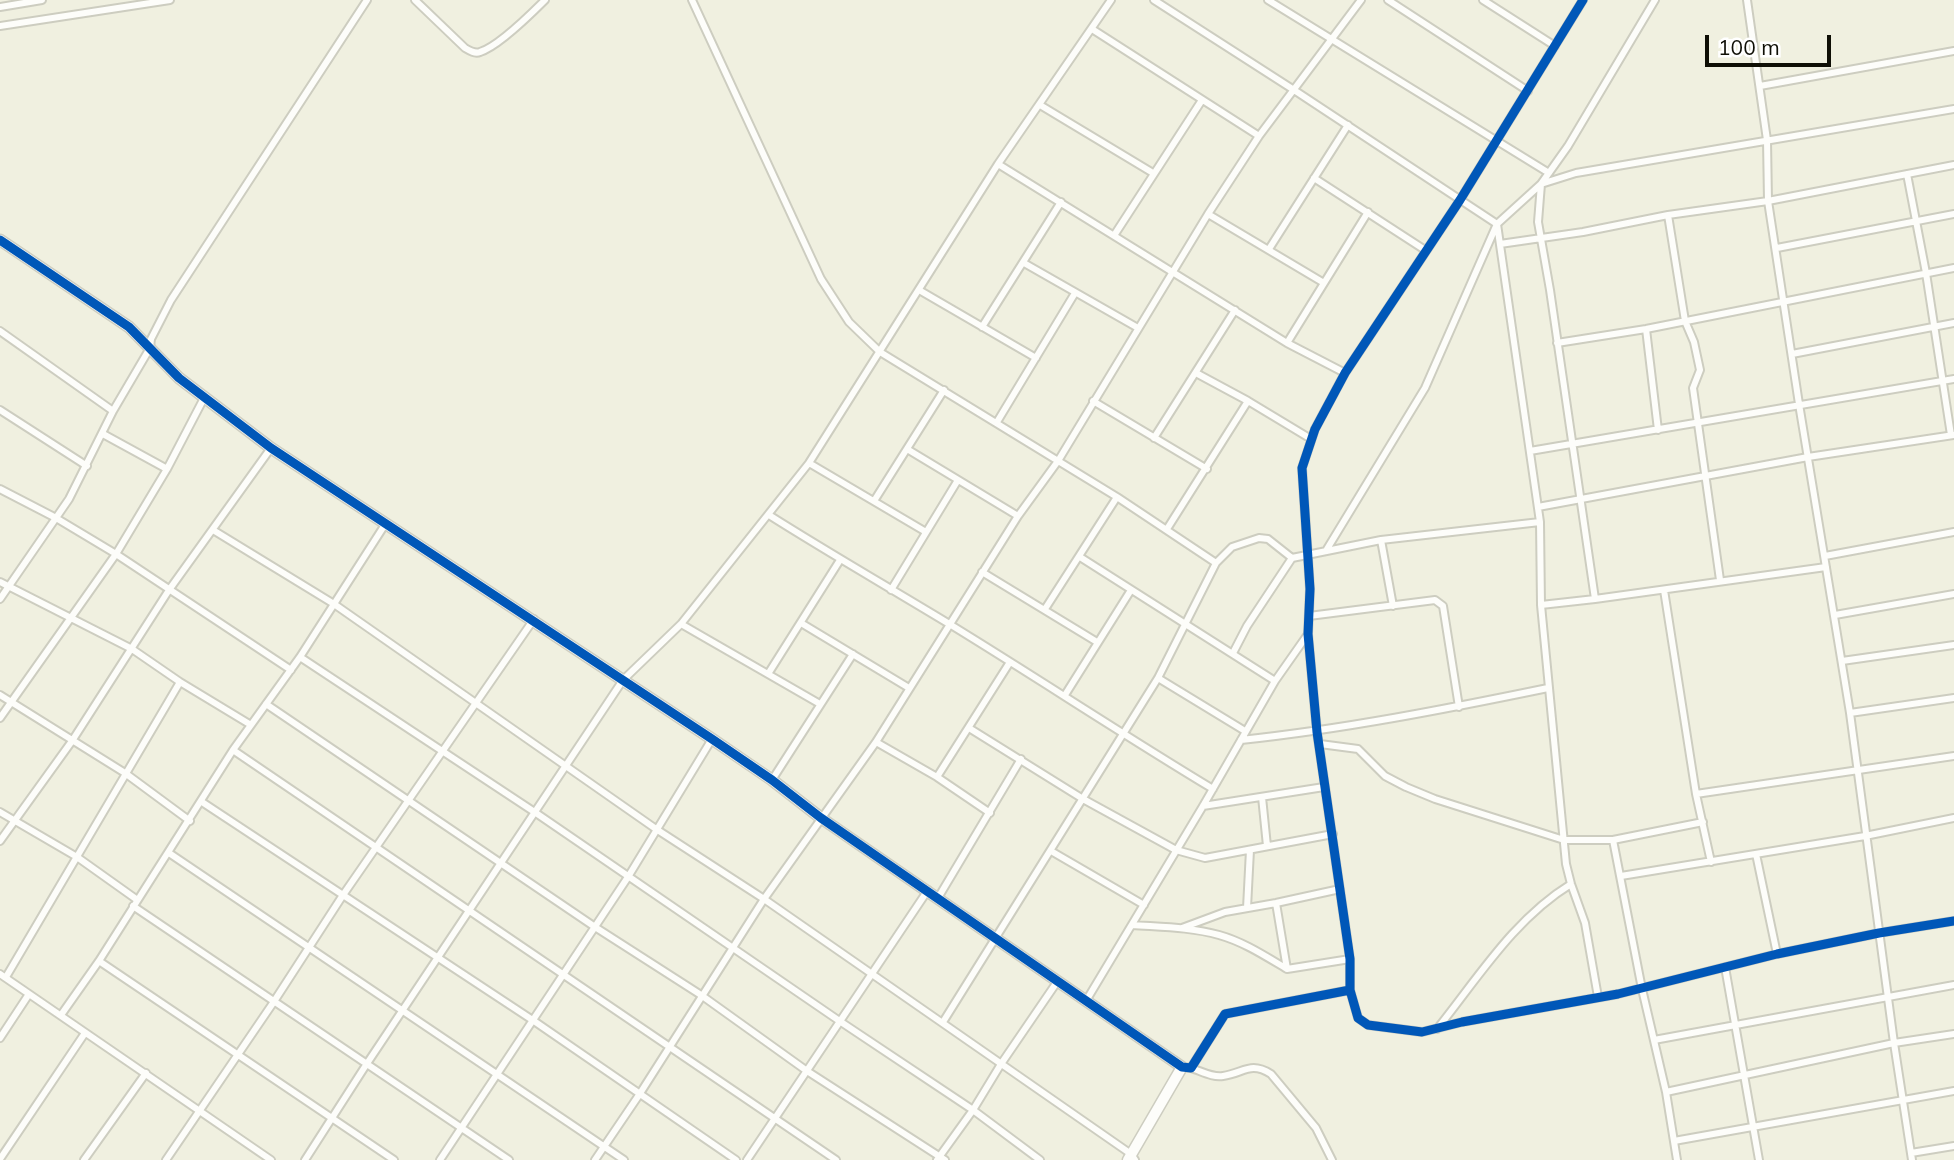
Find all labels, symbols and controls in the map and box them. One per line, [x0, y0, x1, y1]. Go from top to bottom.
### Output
scale bar [1709, 21, 1835, 65]
text: 100 m [1718, 34, 1780, 60]

